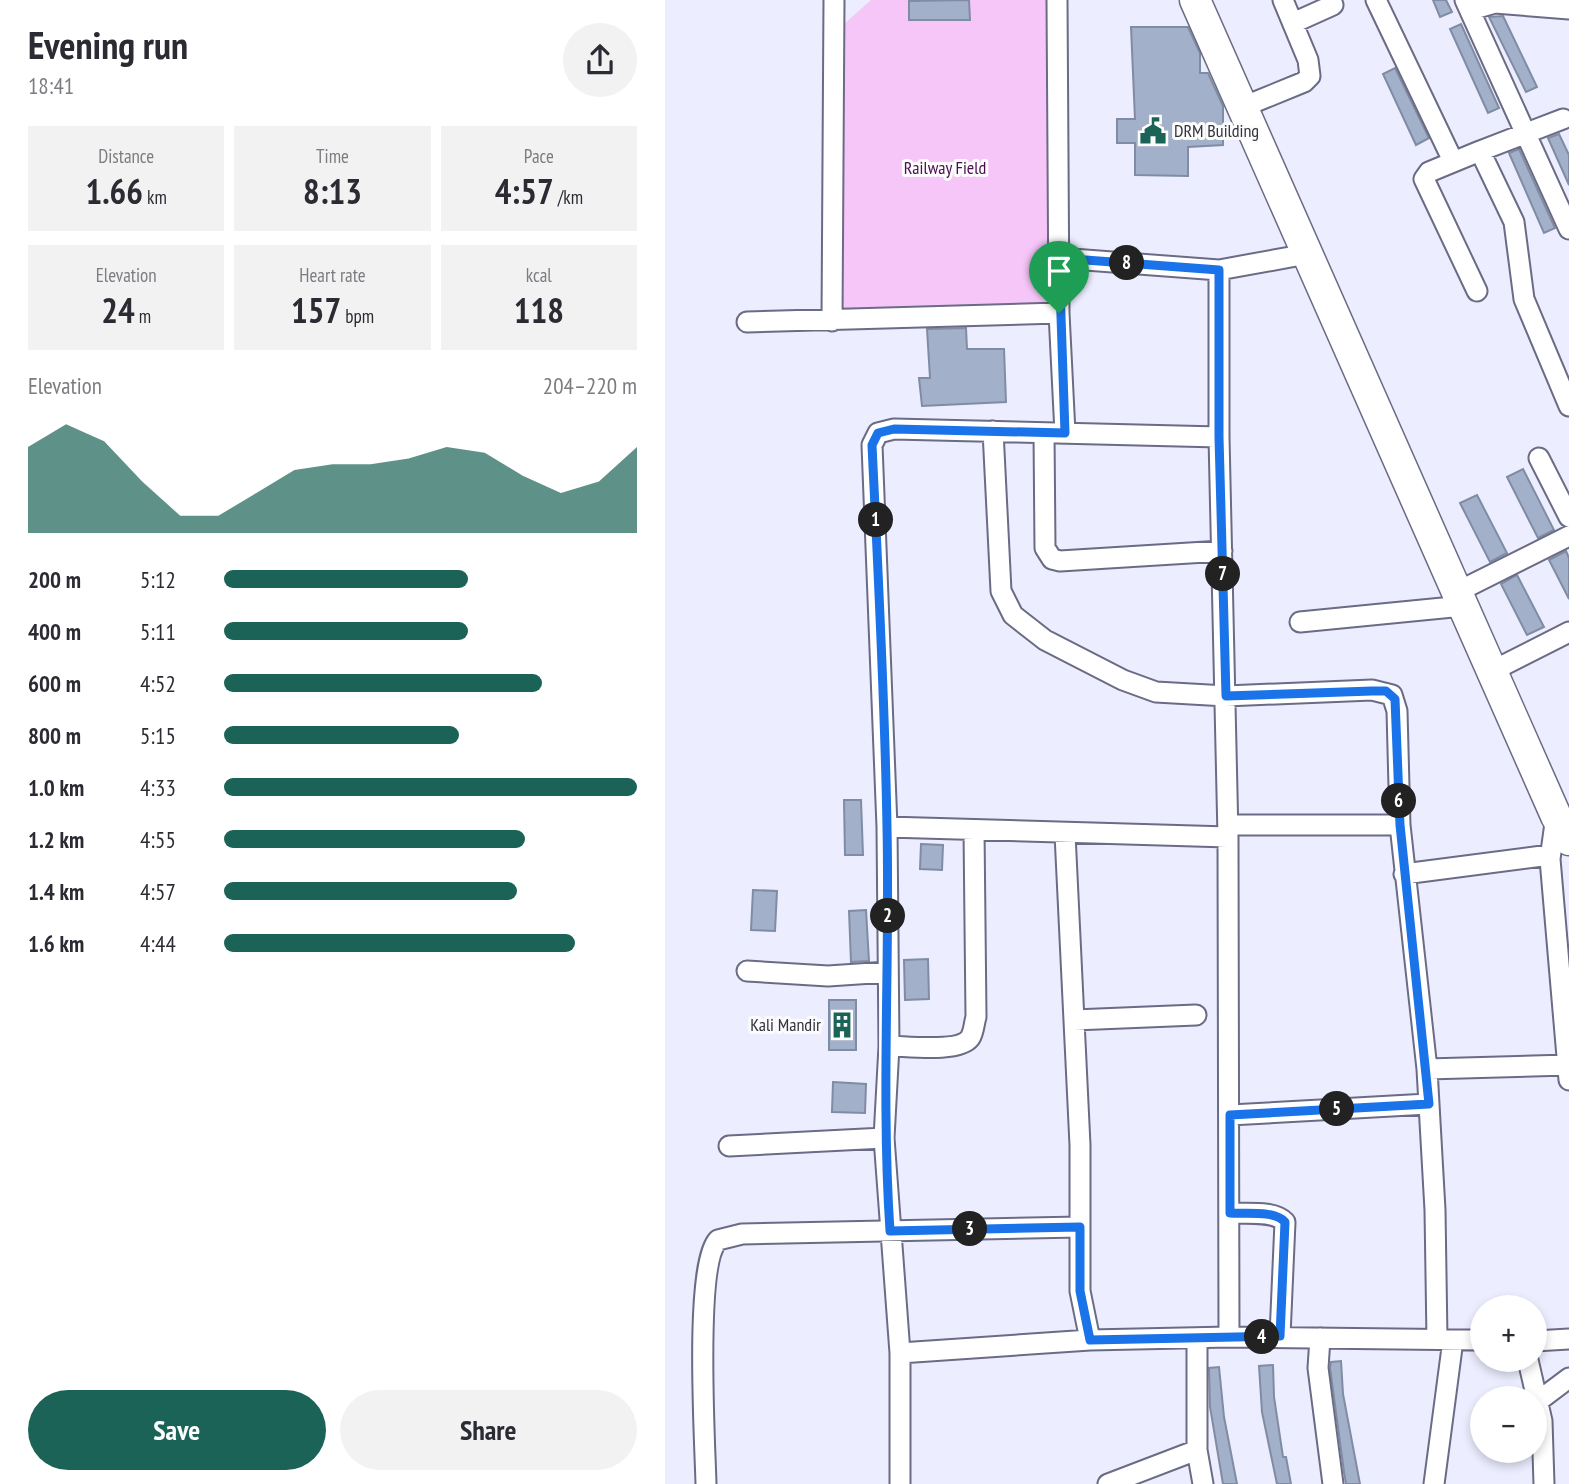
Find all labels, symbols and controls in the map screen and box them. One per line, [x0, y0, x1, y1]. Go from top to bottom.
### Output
text: Evening run [28, 20, 188, 69]
button: share [563, 23, 637, 97]
text: 18:41 [28, 71, 74, 100]
public building icon: DRM Building [1138, 116, 1168, 146]
place label: DRM Building [1174, 119, 1259, 142]
text: Distance [98, 144, 154, 168]
text: Time [316, 144, 349, 168]
text: Pace [524, 144, 554, 168]
park label: Railway Field [904, 156, 986, 179]
text: 1.66 [85, 168, 143, 214]
text: 8:13 [303, 168, 362, 214]
text: 4:57 [495, 168, 554, 214]
text: km [143, 185, 167, 209]
text: /km [554, 185, 583, 209]
pin [1029, 241, 1089, 313]
pin: 8 [1109, 246, 1145, 280]
text: 8 [1122, 250, 1131, 274]
icon: arrive [1040, 252, 1078, 290]
text: Elevation [96, 263, 157, 287]
text: Heart rate [299, 263, 366, 287]
text: kcal [526, 263, 552, 287]
text: 24 [101, 287, 135, 333]
text: 157 [291, 287, 341, 333]
text: 118 [514, 287, 564, 333]
text: m [135, 304, 151, 328]
text: bpm [341, 304, 374, 328]
text: Elevation [28, 371, 102, 400]
text: 204–220 m [543, 371, 637, 400]
pin: 1 [859, 503, 893, 538]
text: 1 [871, 507, 880, 531]
pin: 7 [1205, 556, 1241, 592]
text: 7 [1218, 561, 1227, 585]
text: 200 m [28, 565, 81, 594]
text: 5:12 [140, 565, 176, 594]
text: 400 m [28, 617, 81, 646]
text: 5:11 [140, 617, 176, 646]
text: 600 m [28, 669, 81, 698]
text: 4:52 [140, 669, 176, 698]
text: 800 m [28, 721, 81, 750]
text: 5:15 [140, 721, 176, 750]
text: 1.0 km [28, 773, 84, 802]
text: 4:33 [140, 773, 176, 802]
pin: 6 [1381, 784, 1417, 818]
text: 6 [1394, 788, 1403, 812]
text: 1.2 km [28, 825, 84, 854]
text: 4:55 [140, 825, 176, 854]
text: 1.4 km [28, 877, 84, 906]
text: 4:57 [140, 877, 176, 906]
pin: 2 [871, 898, 906, 934]
text: 2 [883, 903, 892, 927]
text: 1.6 km [28, 929, 84, 958]
text: 4:44 [140, 929, 176, 958]
building icon: Kali Mandir [827, 1010, 857, 1040]
place label: Kali Mandir [750, 1013, 821, 1036]
pin: 5 [1319, 1092, 1355, 1126]
text: 5 [1332, 1096, 1341, 1120]
pin: 3 [953, 1212, 987, 1246]
text: 3 [965, 1216, 974, 1240]
map controls [1470, 1295, 1547, 1463]
button: + [1470, 1295, 1547, 1372]
pin: 4 [1245, 1320, 1279, 1354]
text: 4 [1257, 1324, 1266, 1348]
button: − [1470, 1386, 1547, 1463]
button: Save [28, 1390, 326, 1470]
button: Share [340, 1390, 637, 1470]

